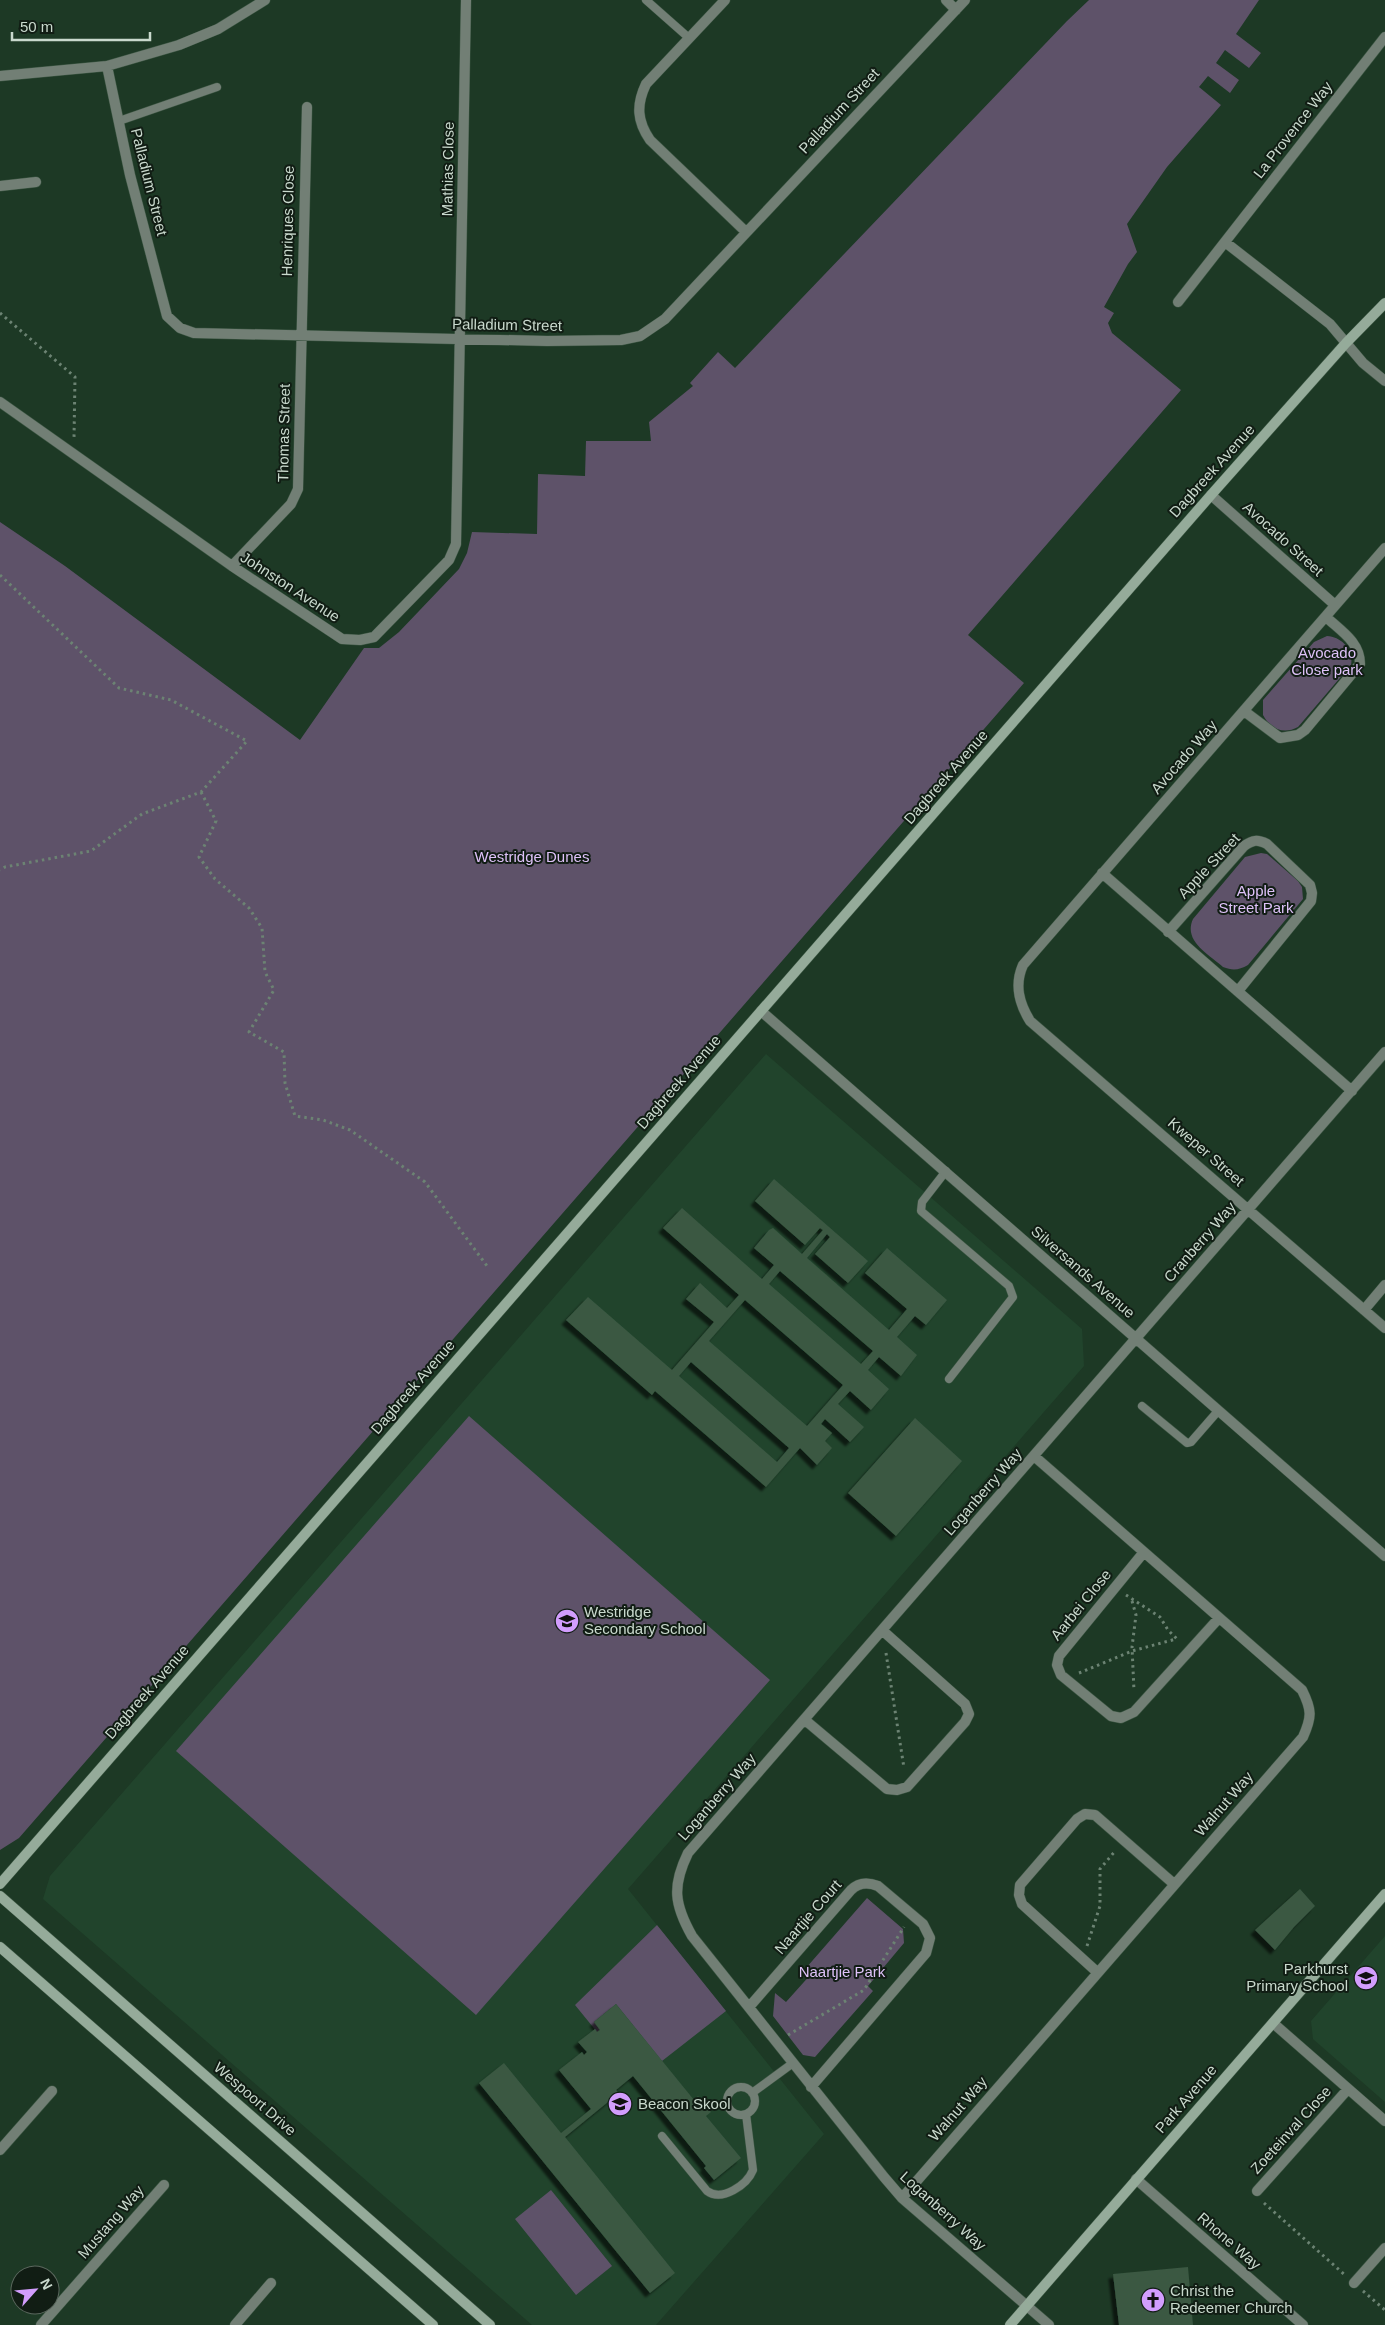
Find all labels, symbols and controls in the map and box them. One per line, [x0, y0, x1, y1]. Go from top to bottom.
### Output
scale bar [12, 10, 150, 42]
text: 50 m [20, 18, 53, 35]
street label: Palladium Street [795, 64, 883, 157]
street label: La Provence Way [1250, 78, 1336, 181]
street label: Mathias Close [438, 121, 457, 217]
street label: Palladium Street [128, 126, 171, 238]
street label: Henriques Close [278, 165, 297, 277]
street label: Palladium Street [452, 315, 563, 334]
street label: Thomas Street [274, 383, 293, 482]
street label: Dagbreek Avenue [1166, 421, 1258, 521]
street label: Avocado Street [1240, 498, 1328, 580]
street label: Johnston Avenue [237, 548, 343, 625]
park label: Avocado Close park [1291, 644, 1363, 678]
street label: Avocado Way [1147, 716, 1220, 797]
street label: Dagbreek Avenue [900, 726, 991, 827]
street label: Apple Street [1174, 829, 1244, 902]
park label: Westridge Dunes [475, 848, 589, 865]
park label: Apple Street Park [1218, 882, 1294, 916]
street label: Dagbreek Avenue [633, 1031, 724, 1132]
street label: Kweper Street [1165, 1114, 1248, 1190]
street label: Cranberry Way [1160, 1198, 1239, 1285]
street label: Silversands Avenue [1028, 1222, 1139, 1321]
street label: Dagbreek Avenue [367, 1336, 458, 1437]
street label: Loganberry Way [940, 1444, 1025, 1539]
street label: Aarbei Close [1047, 1566, 1114, 1643]
place label: Westridge Secondary School [584, 1603, 706, 1637]
school or university icon: Westridge Secondary School [554, 1608, 580, 1634]
street label: Dagbreek Avenue [101, 1641, 192, 1742]
street label: Loganberry Way [674, 1749, 759, 1844]
street label: Walnut Way [1191, 1768, 1257, 1839]
street label: Naartjie Court [771, 1876, 845, 1957]
place label: Parkhurst Primary School [1246, 1960, 1349, 1994]
park label: Naartjie Park [799, 1963, 886, 1980]
school or university icon: Parkhurst Primary School [1353, 1965, 1379, 1991]
street label: Wespoort Drive [211, 2058, 300, 2139]
street label: Park Avenue [1151, 2061, 1220, 2136]
street label: Walnut Way [925, 2073, 991, 2144]
street label: Zoeteinval Close [1247, 2082, 1334, 2177]
school or university icon: Beacon Skool [607, 2091, 633, 2117]
place label: Beacon Skool [638, 2095, 731, 2112]
street label: Loganberry Way [897, 2168, 990, 2254]
street label: Mustang Way [74, 2181, 147, 2262]
street label: Rhone Way [1194, 2209, 1265, 2273]
north arrow [10, 2265, 60, 2315]
text: N [37, 2276, 56, 2292]
place label: Christ the Redeemer Church [1170, 2282, 1293, 2316]
church icon: Christ the Redeemer Church [1140, 2287, 1166, 2313]

